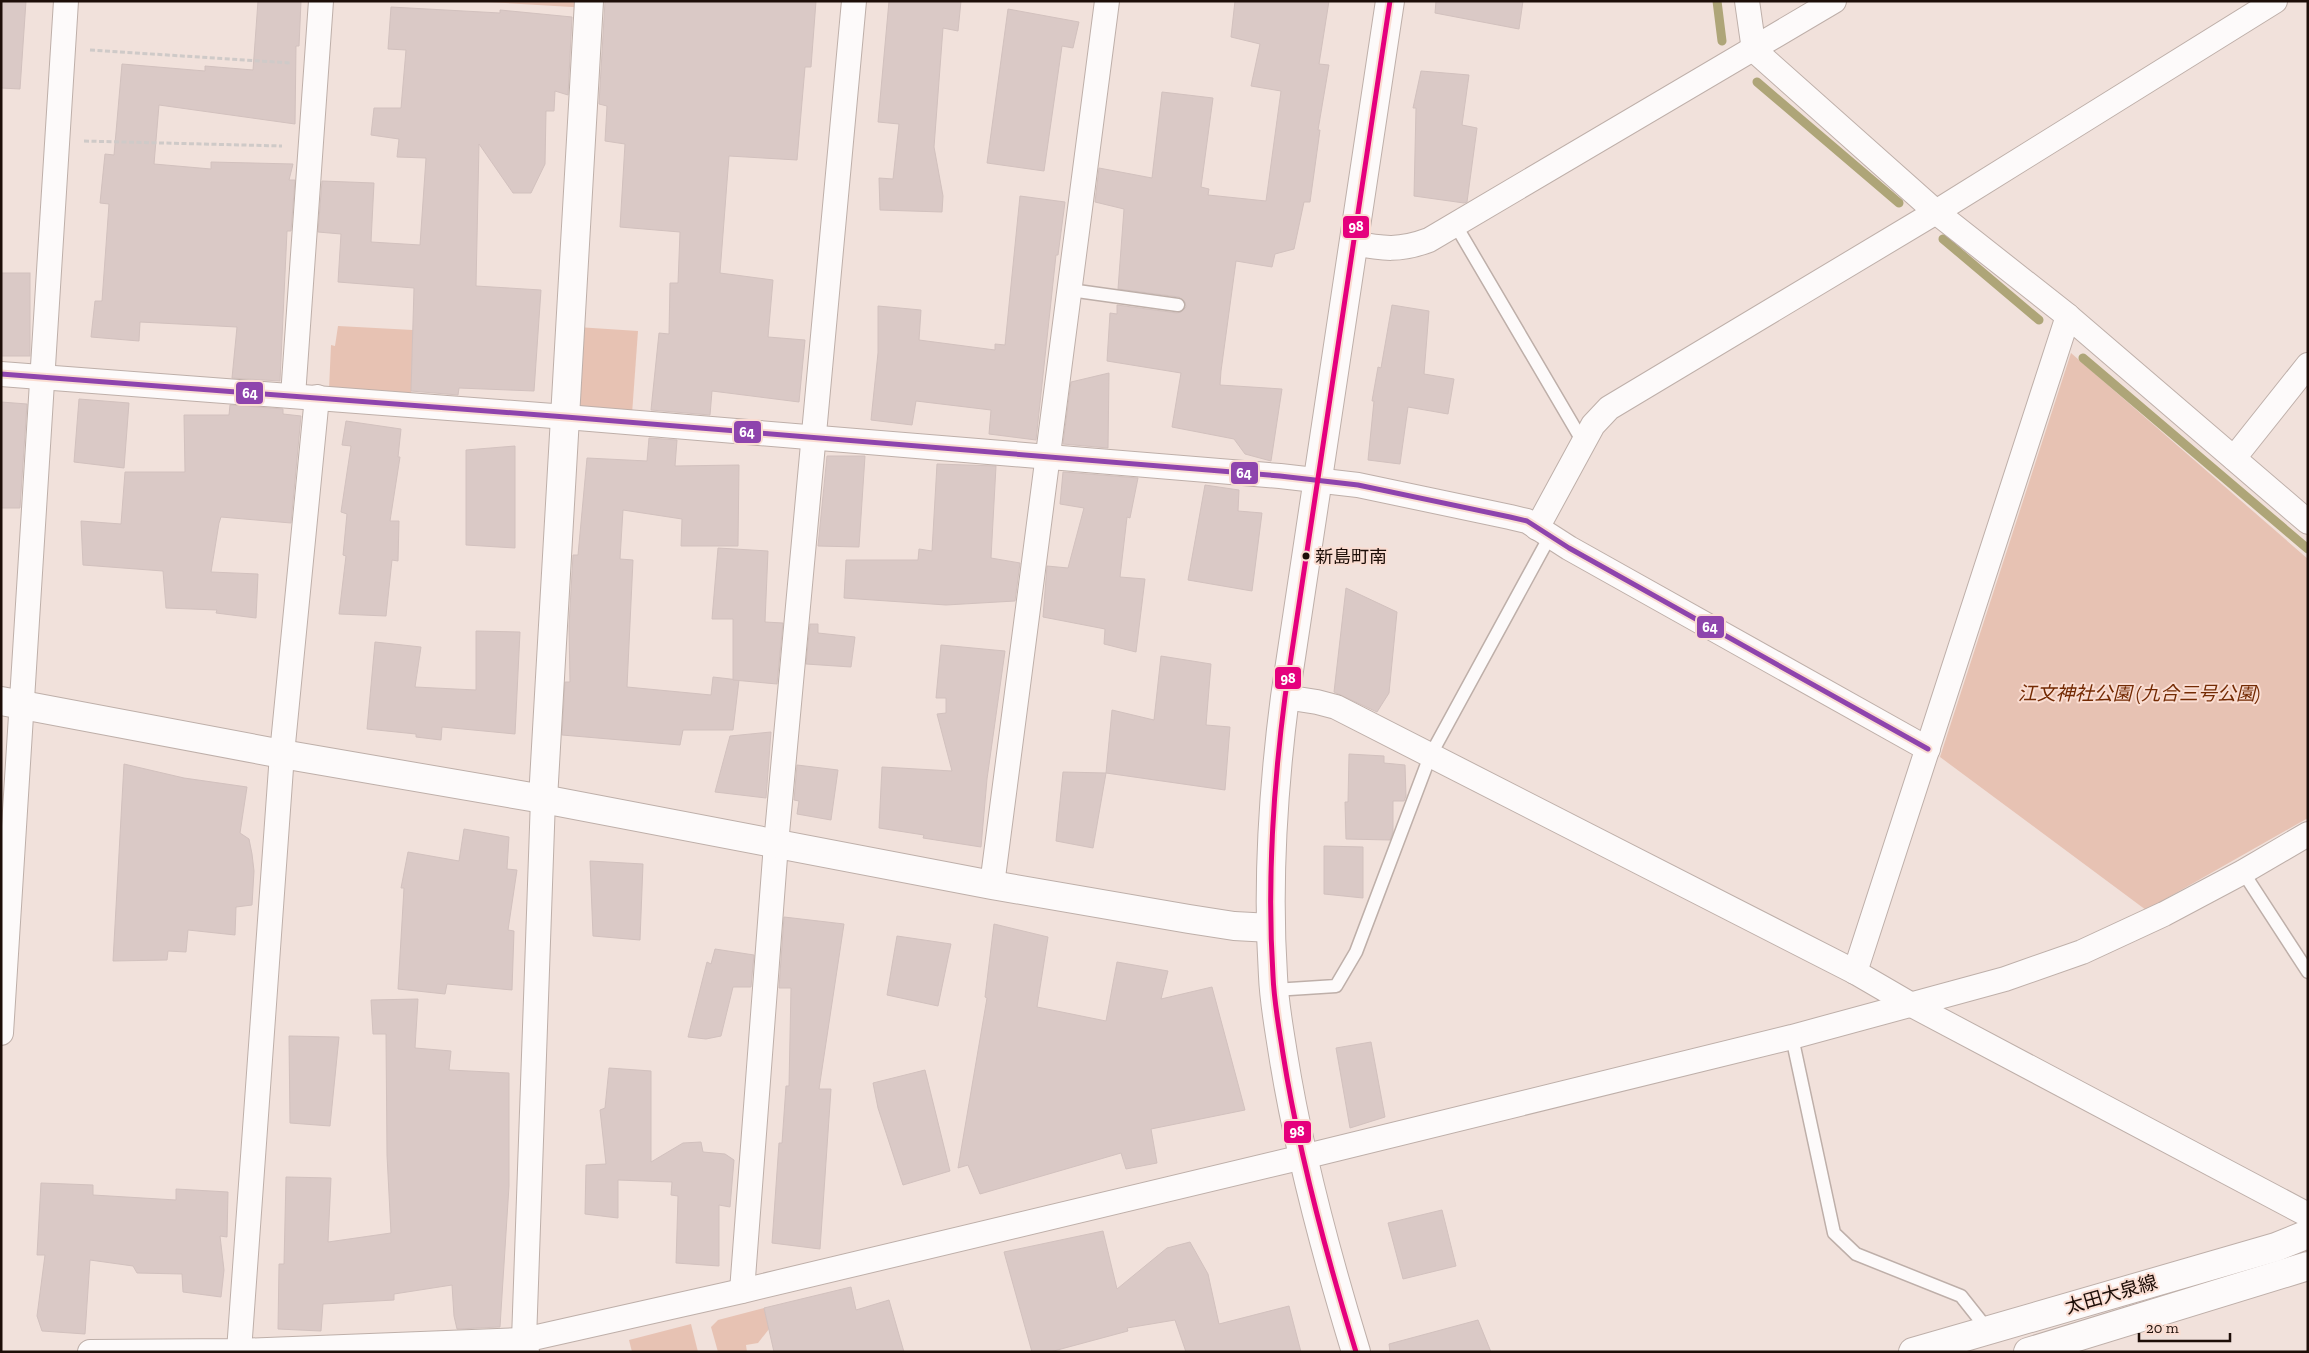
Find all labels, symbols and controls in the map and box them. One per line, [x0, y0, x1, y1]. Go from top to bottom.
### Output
line badge: 98 [1342, 215, 1370, 239]
text: 98 [1348, 218, 1364, 235]
line badge: 64 [235, 381, 264, 405]
text: 64 [242, 385, 258, 402]
line badge: 64 [733, 420, 762, 444]
text: 64 [739, 424, 755, 441]
line badge: 64 [1230, 461, 1259, 485]
text: 64 [1236, 465, 1252, 482]
place label: 新島町南 [1315, 546, 1387, 568]
marker: 新島町南 [1301, 551, 1311, 561]
line badge: 64 [1696, 615, 1725, 639]
text: 64 [1702, 619, 1718, 636]
line badge: 98 [1274, 666, 1302, 690]
text: 98 [1280, 670, 1296, 687]
park label: 江文神社公園 (九合三号公園) [2018, 682, 2260, 705]
line badge: 98 [1283, 1120, 1312, 1144]
text: 98 [1289, 1123, 1305, 1140]
street label: 太田大泉線 [2062, 1270, 2160, 1319]
scale bar [2139, 1310, 2230, 1342]
text: 20 m [2146, 1319, 2179, 1337]

